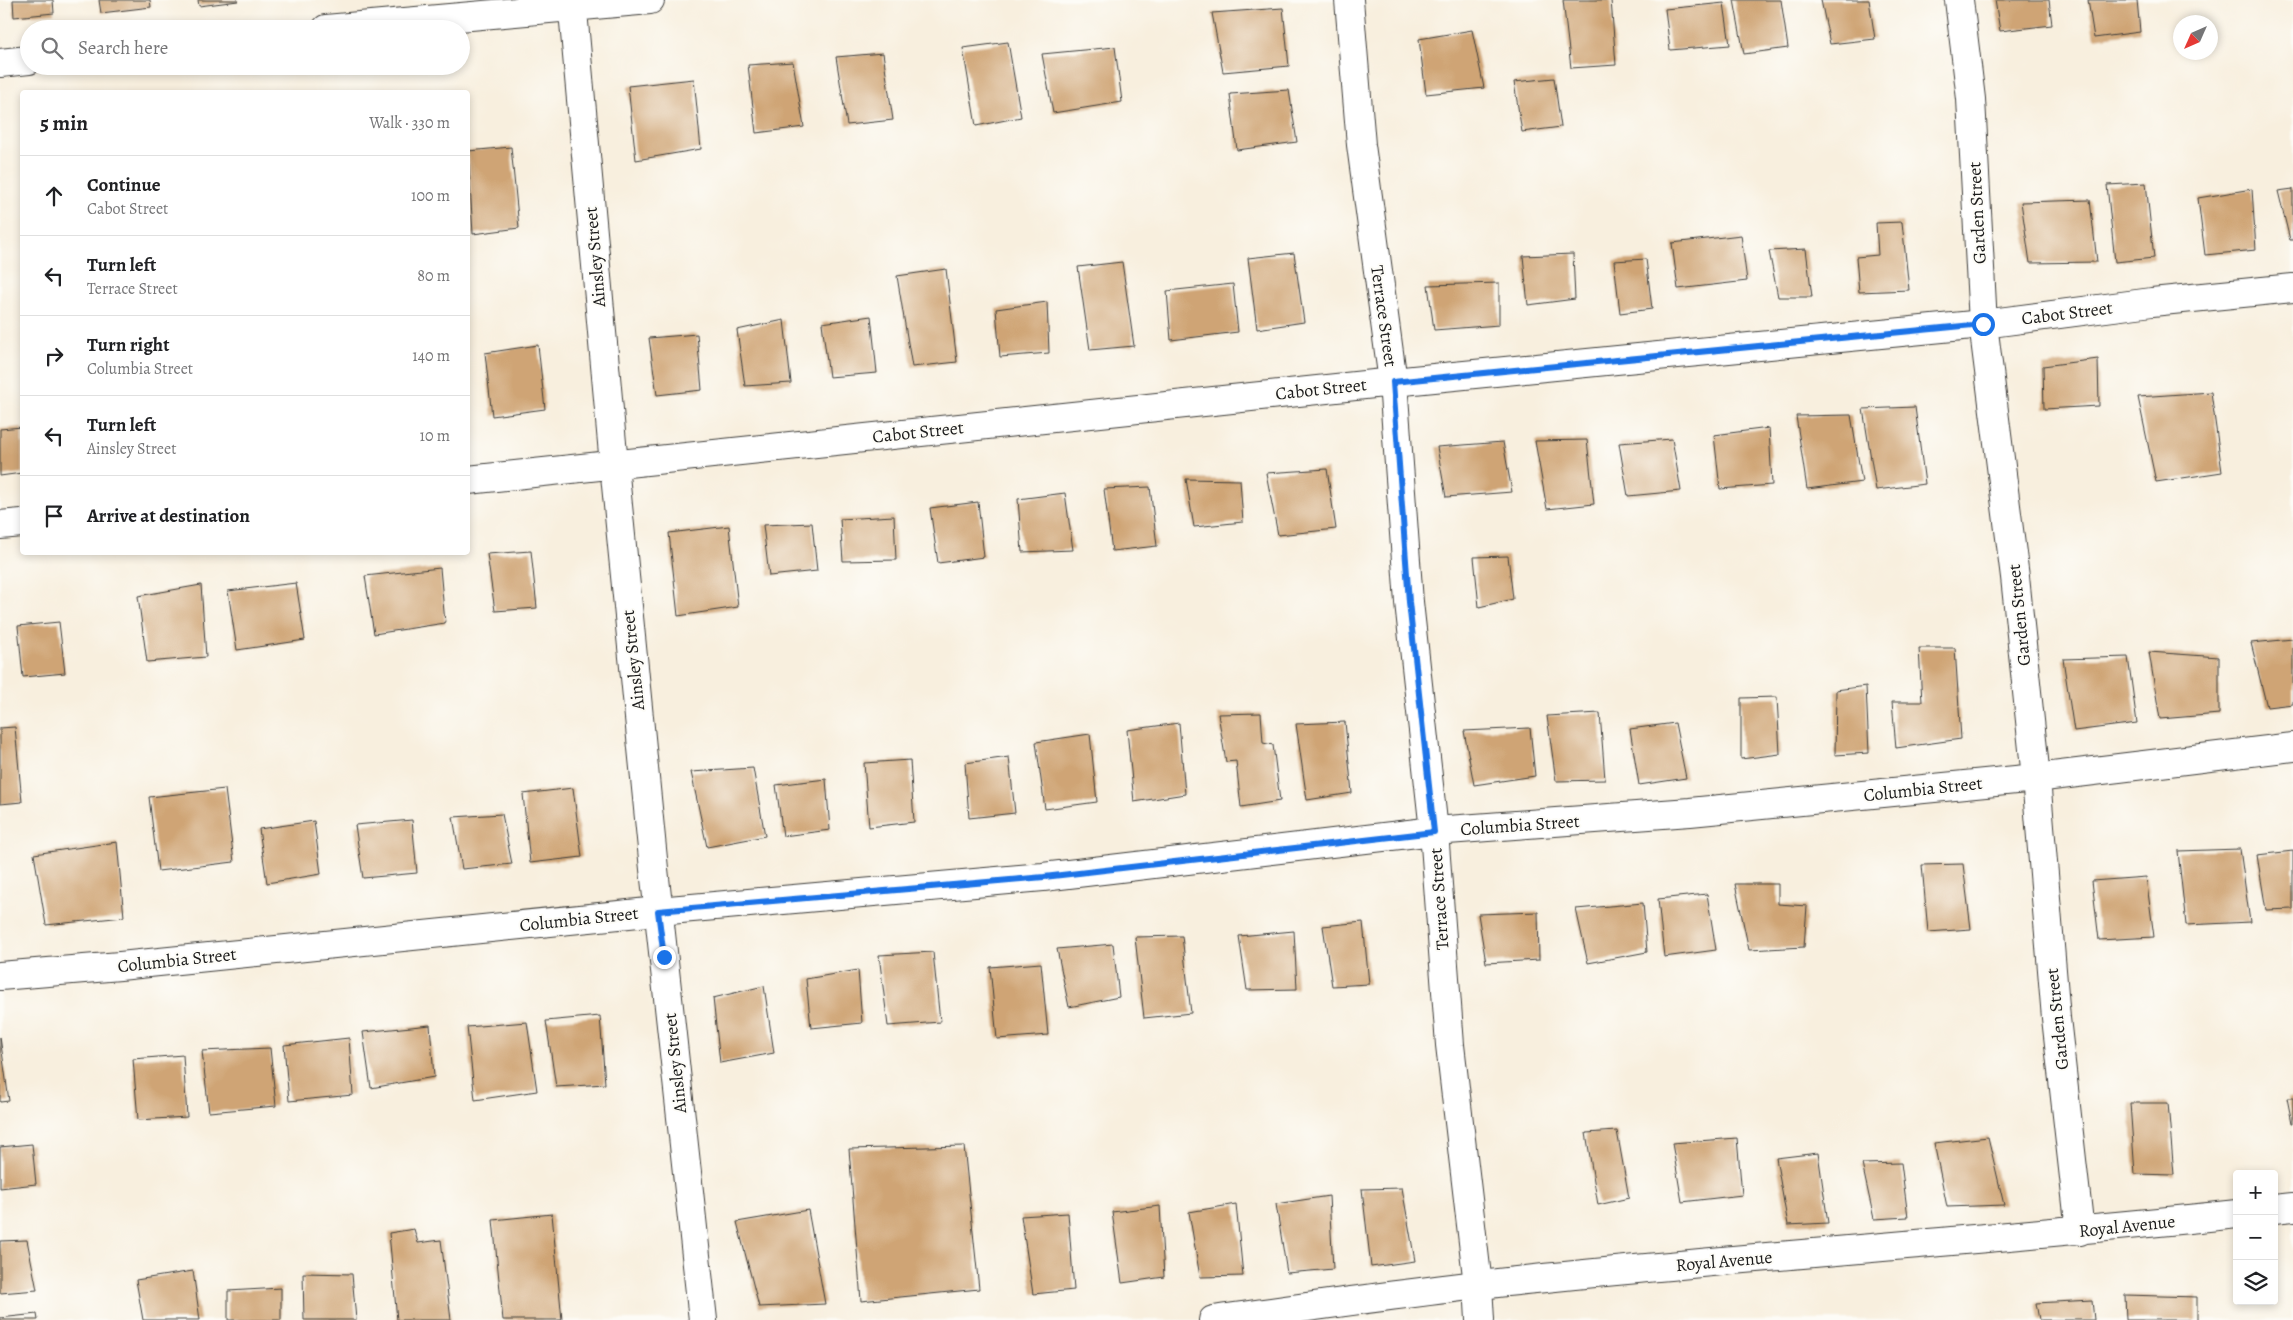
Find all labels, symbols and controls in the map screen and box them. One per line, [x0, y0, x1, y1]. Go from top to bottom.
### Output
north arrow [2173, 15, 2218, 60]
search box [20, 20, 470, 75]
icon: search [38, 34, 66, 62]
text: Search here [78, 35, 168, 61]
text: 5 min [40, 109, 88, 137]
text: Walk · 330 m [369, 112, 450, 134]
street label: Garden Street [1962, 161, 1992, 265]
text: Continue [87, 172, 161, 198]
icon: ahead [40, 182, 68, 210]
text: 100 m [411, 185, 450, 207]
text: Cabot Street [87, 198, 168, 220]
street label: Ainsley Street [579, 206, 611, 309]
text: Turn left [87, 252, 156, 278]
icon: left [40, 262, 68, 290]
street label: Terrace Street [1365, 264, 1403, 368]
text: 80 m [417, 265, 450, 287]
text: Terrace Street [87, 278, 178, 300]
street label: Cabot Street [2020, 296, 2114, 330]
route start [1972, 313, 1995, 336]
text: Turn right [87, 332, 169, 358]
icon: right [40, 342, 68, 370]
text: 140 m [412, 345, 450, 367]
text: Columbia Street [87, 358, 193, 380]
street label: Cabot Street [1274, 372, 1368, 406]
text: Turn left [87, 412, 156, 438]
street label: Cabot Street [871, 415, 965, 449]
icon: left [40, 422, 68, 450]
text: 10 m [420, 425, 450, 447]
text: Ainsley Street [87, 438, 176, 460]
icon: arrive [40, 502, 68, 530]
text: Arrive at destination [87, 503, 250, 529]
street label: Garden Street [2002, 563, 2036, 667]
street label: Ainsley Street [616, 609, 650, 712]
street label: Columbia Street [1862, 771, 1984, 807]
street label: Columbia Street [1460, 809, 1580, 841]
street label: Terrace Street [1423, 847, 1455, 951]
street label: Columbia Street [518, 901, 640, 937]
street label: Columbia Street [116, 942, 238, 978]
route end [653, 946, 676, 969]
street label: Garden Street [2040, 967, 2074, 1071]
street label: Ainsley Street [658, 1012, 692, 1115]
map controls [2233, 1170, 2278, 1305]
button: + [2233, 1170, 2278, 1215]
street label: Royal Avenue [2078, 1209, 2176, 1243]
button: − [2233, 1215, 2278, 1260]
street label: Royal Avenue [1675, 1245, 1773, 1277]
button: layers [2233, 1260, 2278, 1305]

